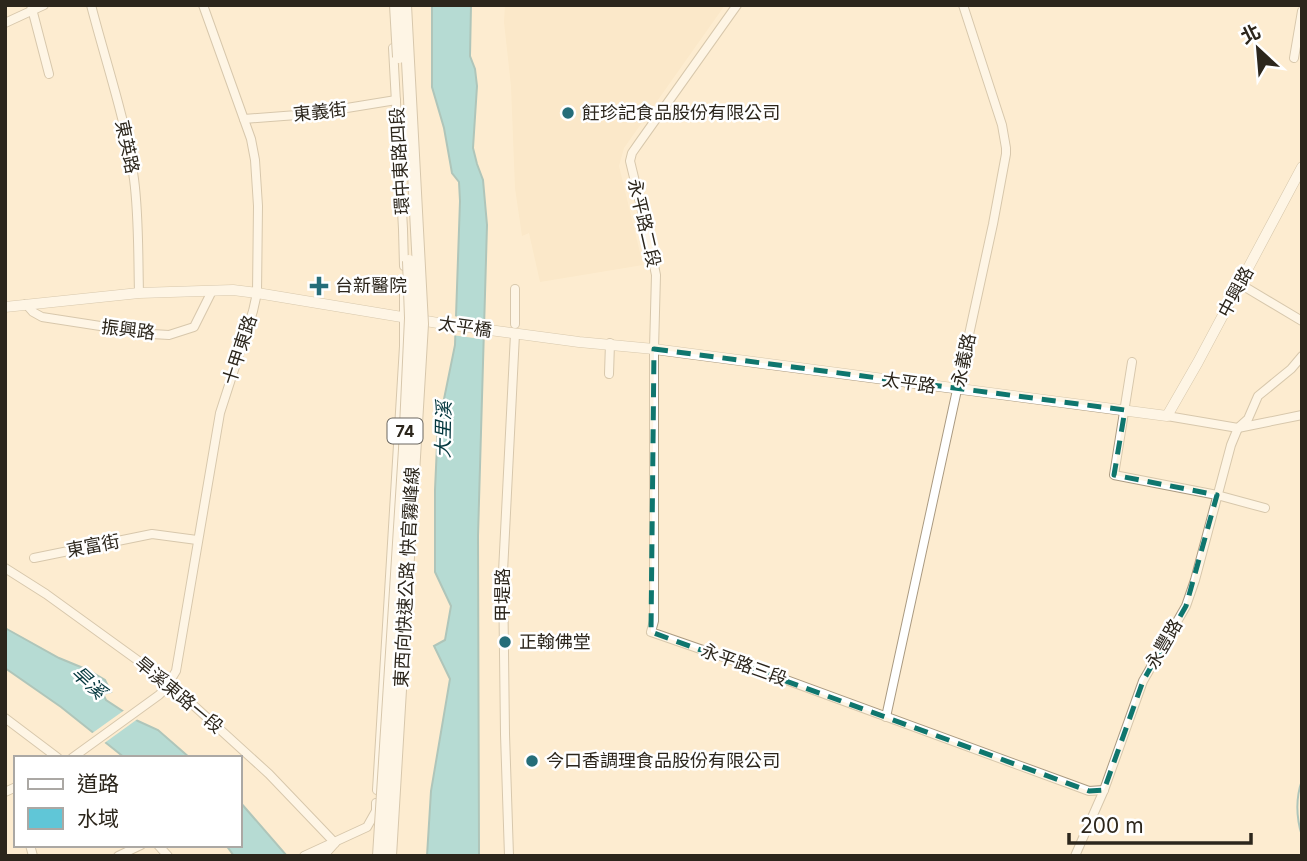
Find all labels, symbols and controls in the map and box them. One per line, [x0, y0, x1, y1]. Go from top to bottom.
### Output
north arrow [1223, 14, 1293, 84]
text: 北 [1237, 20, 1264, 49]
street label: 東義街 [292, 98, 348, 125]
place label: 飪珍記食品股份有限公司 [582, 102, 780, 123]
marker: 飪珍記食品股份有限公司 [560, 105, 576, 121]
street label: 環中東路四段 [386, 107, 413, 216]
street label: 東英路 [112, 118, 143, 175]
street label: 永平路二段 [624, 177, 665, 269]
street label: 中興路 [1214, 263, 1258, 321]
place label: 台新醫院 [335, 275, 407, 296]
marker: 台新醫院 [309, 276, 329, 296]
street label: 十甲東路 [218, 312, 261, 387]
street label: 太平橋 [437, 312, 493, 341]
street label: 振興路 [100, 316, 156, 343]
street label: 永義路 [948, 331, 979, 388]
street label: 太平路 [881, 368, 937, 397]
water label: 大里溪 [432, 398, 456, 459]
road number: 74 [388, 418, 422, 444]
street label: 東西向快速公路 快官霧峰線 [390, 466, 423, 688]
street label: 東富街 [64, 530, 121, 561]
street label: 甲堤路 [492, 568, 513, 622]
street label: 永豐路 [1141, 615, 1186, 672]
place label: 正翰佛堂 [519, 631, 591, 652]
marker: 正翰佛堂 [497, 634, 513, 650]
street label: 永平路三段 [698, 639, 790, 690]
street label: 旱溪東路一段 [131, 652, 227, 737]
water label: 旱溪 [67, 661, 113, 706]
place label: 今口香調理食品股份有限公司 [546, 750, 780, 771]
marker: 今口香調理食品股份有限公司 [524, 753, 540, 769]
legend [14, 756, 242, 847]
text: 道路 [77, 771, 119, 796]
scale bar [1069, 802, 1251, 846]
text: 水域 [77, 806, 119, 831]
text: 200 m [1080, 813, 1144, 838]

